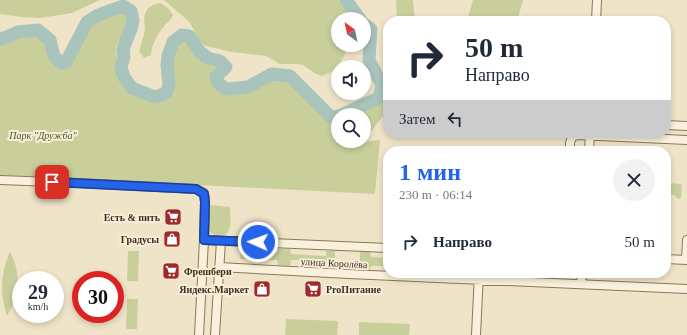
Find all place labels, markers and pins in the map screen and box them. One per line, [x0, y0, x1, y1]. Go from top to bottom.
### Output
pin [35, 165, 69, 199]
supermarket icon: Есть & пить [163, 207, 183, 227]
place label: Есть & пить [104, 212, 161, 223]
shop icon: Градусы [162, 229, 182, 249]
place label: Градусы [121, 234, 159, 245]
supermarket icon: Фрешбери [161, 261, 181, 281]
place label: Фрешбери [184, 266, 232, 277]
shop icon: Яндекс.Маркет [252, 279, 272, 299]
supermarket icon: ProПитание [303, 279, 323, 299]
place label: Яндекс.Маркет [179, 284, 249, 295]
place label: ProПитание [326, 284, 381, 295]

